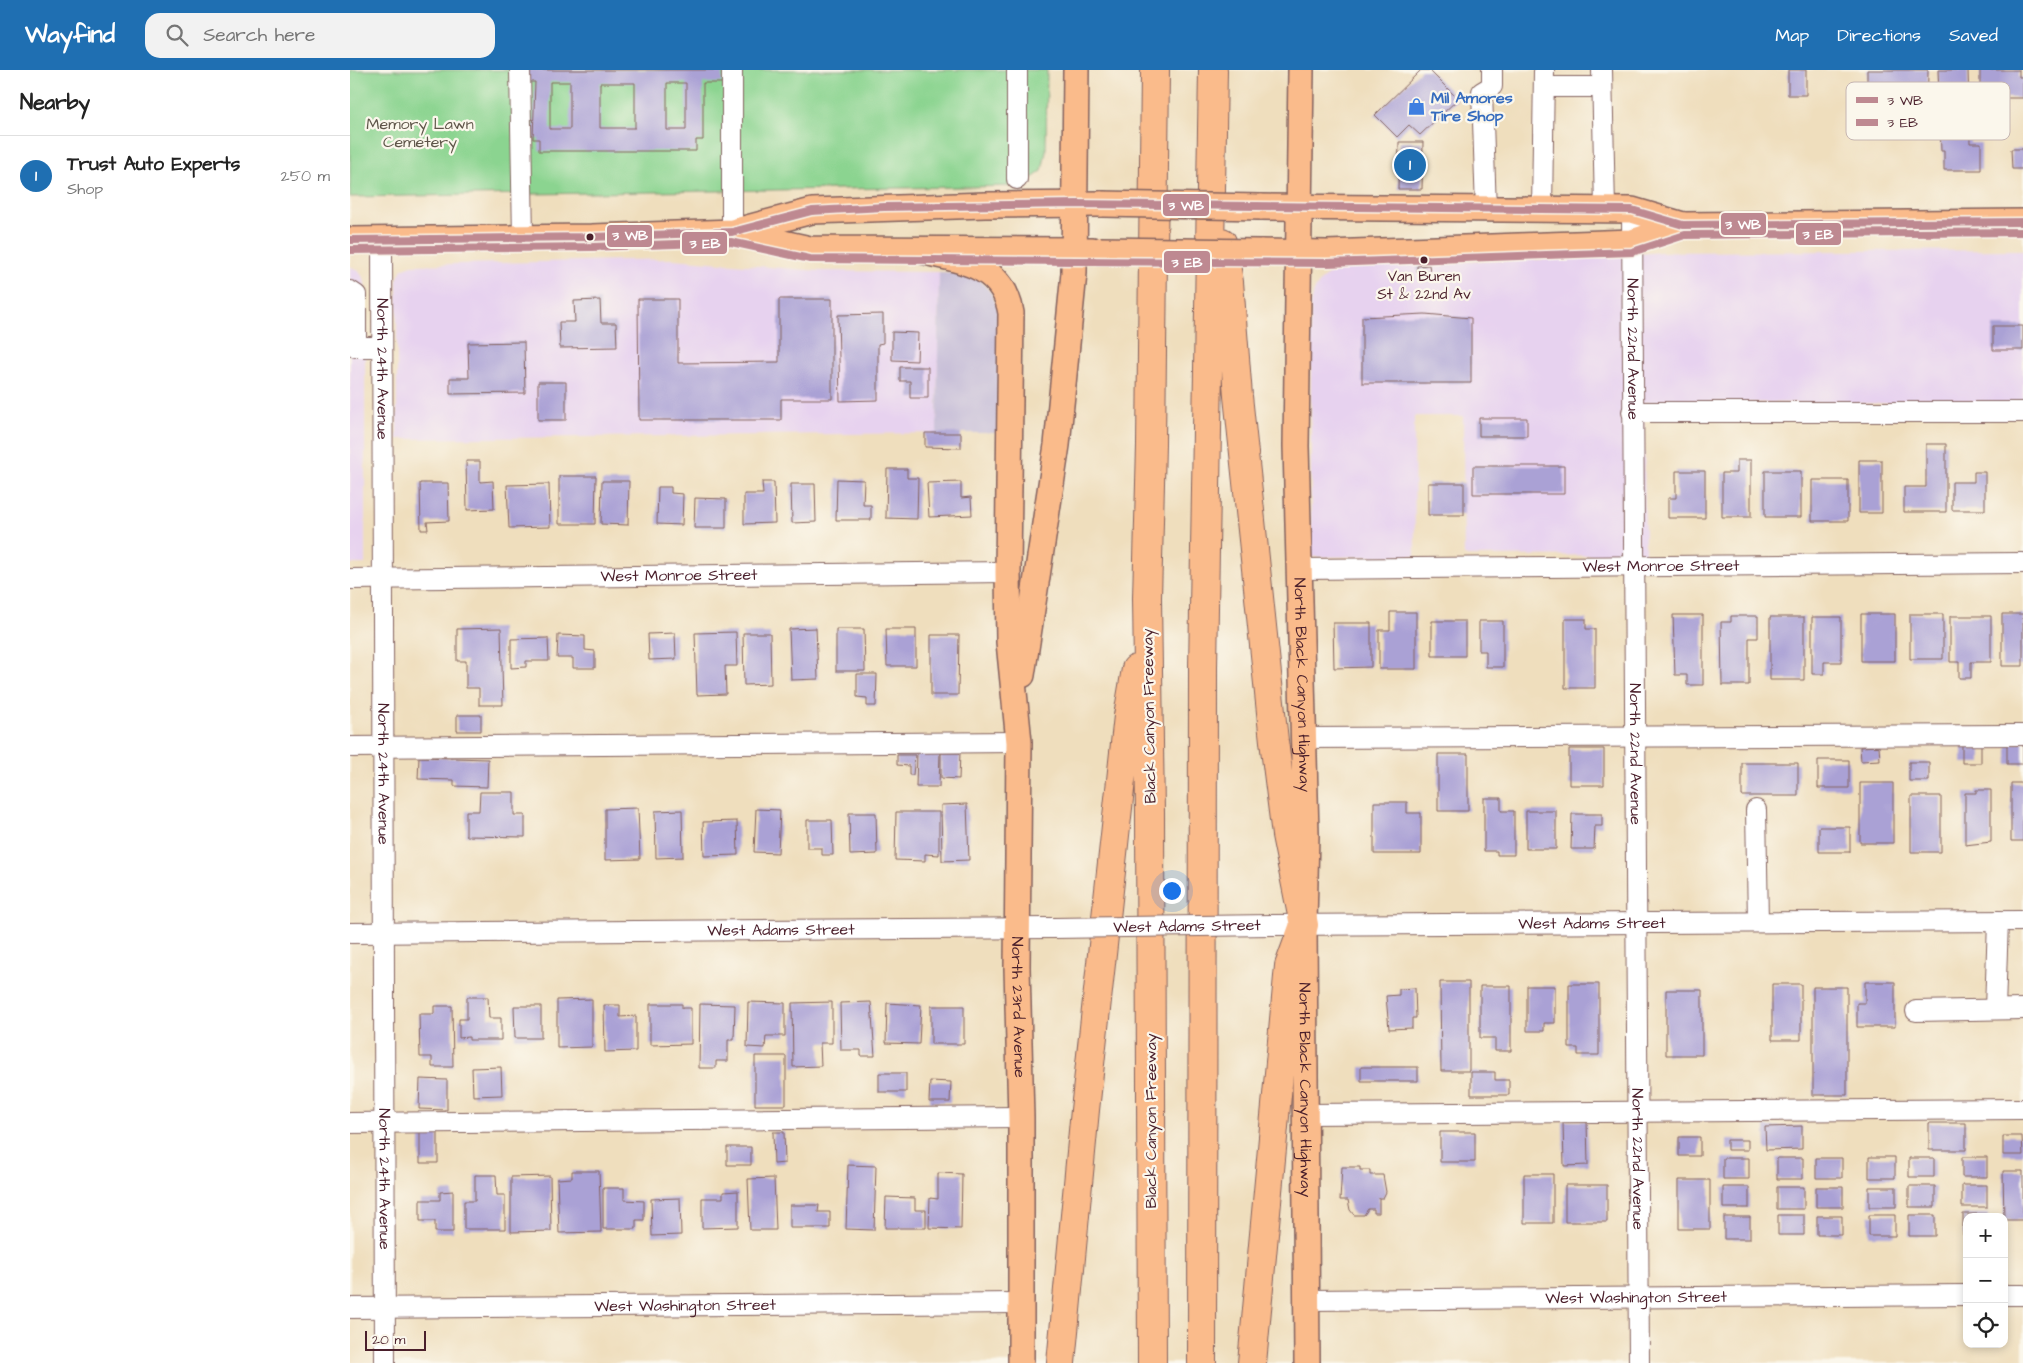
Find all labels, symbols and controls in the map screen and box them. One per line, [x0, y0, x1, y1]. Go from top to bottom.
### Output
search box [145, 13, 495, 58]
text: Wayfind [25, 18, 115, 52]
icon: search [163, 21, 191, 49]
text: Search here [203, 22, 315, 49]
text: Map [1775, 23, 1809, 48]
text: Directions [1837, 23, 1921, 48]
text: Saved [1949, 23, 1998, 48]
legend [1846, 82, 2010, 140]
place label: Mil Amores Tire Shop [1430, 87, 1513, 127]
text: Nearby [20, 88, 90, 117]
text: 3 WB [1887, 91, 1923, 111]
shop icon: Mil Amores Tire Shop [1407, 97, 1427, 117]
park label: Memory Lawn Cemetery [366, 113, 474, 154]
text: 3 EB [1887, 113, 1918, 133]
pin: 1 [1394, 146, 1426, 184]
text: Trust Auto Experts [67, 151, 240, 178]
text: 1 [35, 165, 37, 187]
text: 250 m [281, 165, 330, 187]
text: Shop [67, 178, 103, 200]
line badge: 3 WB [1162, 193, 1210, 217]
text: 3 WB [1167, 196, 1204, 216]
line badge: 3 WB [1720, 212, 1767, 236]
text: 3 WB [1724, 215, 1761, 235]
line badge: 3 EB [1795, 222, 1842, 246]
line badge: 3 WB [606, 224, 653, 248]
text: 3 EB [1802, 225, 1834, 245]
text: 3 WB [611, 226, 648, 246]
line badge: 3 EB [681, 231, 728, 255]
unlabelled marker [585, 232, 595, 242]
text: 3 EB [689, 234, 721, 254]
line badge: 3 EB [1163, 250, 1211, 274]
text: 3 EB [1171, 253, 1203, 273]
marker: Van Buren St & 22nd Av [1419, 255, 1429, 265]
place label: Van Buren St & 22nd Av [1377, 266, 1471, 305]
street label: North 22nd Avenue [1621, 278, 1644, 420]
street label: North 24th Avenue [371, 298, 394, 440]
street label: West Monroe Street [1582, 554, 1740, 578]
street label: West Monroe Street [600, 564, 758, 587]
street label: North Black Canyon Highway [1288, 577, 1316, 793]
street label: Black Canyon Freeway [1136, 628, 1163, 804]
street label: North 22nd Avenue [1624, 683, 1647, 825]
street label: North 24th Avenue [372, 703, 395, 845]
your location [1159, 878, 1185, 904]
street label: West Adams Street [1518, 912, 1666, 935]
street label: West Adams Street [1113, 914, 1261, 938]
street label: West Adams Street [707, 918, 855, 941]
street label: North 23rd Avenue [1006, 936, 1031, 1078]
street label: North Black Canyon Highway [1293, 982, 1317, 1198]
street label: Black Canyon Freeway [1140, 1033, 1163, 1209]
street label: North 22nd Avenue [1626, 1088, 1649, 1230]
street label: North 24th Avenue [373, 1108, 396, 1250]
map controls [1963, 1213, 2008, 1348]
button: + [1963, 1213, 2008, 1258]
button: − [1963, 1258, 2008, 1303]
street label: West Washington Street [1545, 1286, 1727, 1309]
street label: West Washington Street [594, 1294, 776, 1317]
button: locate [1963, 1303, 2008, 1348]
scale bar [365, 1328, 426, 1351]
text: 20 m [372, 1330, 405, 1350]

